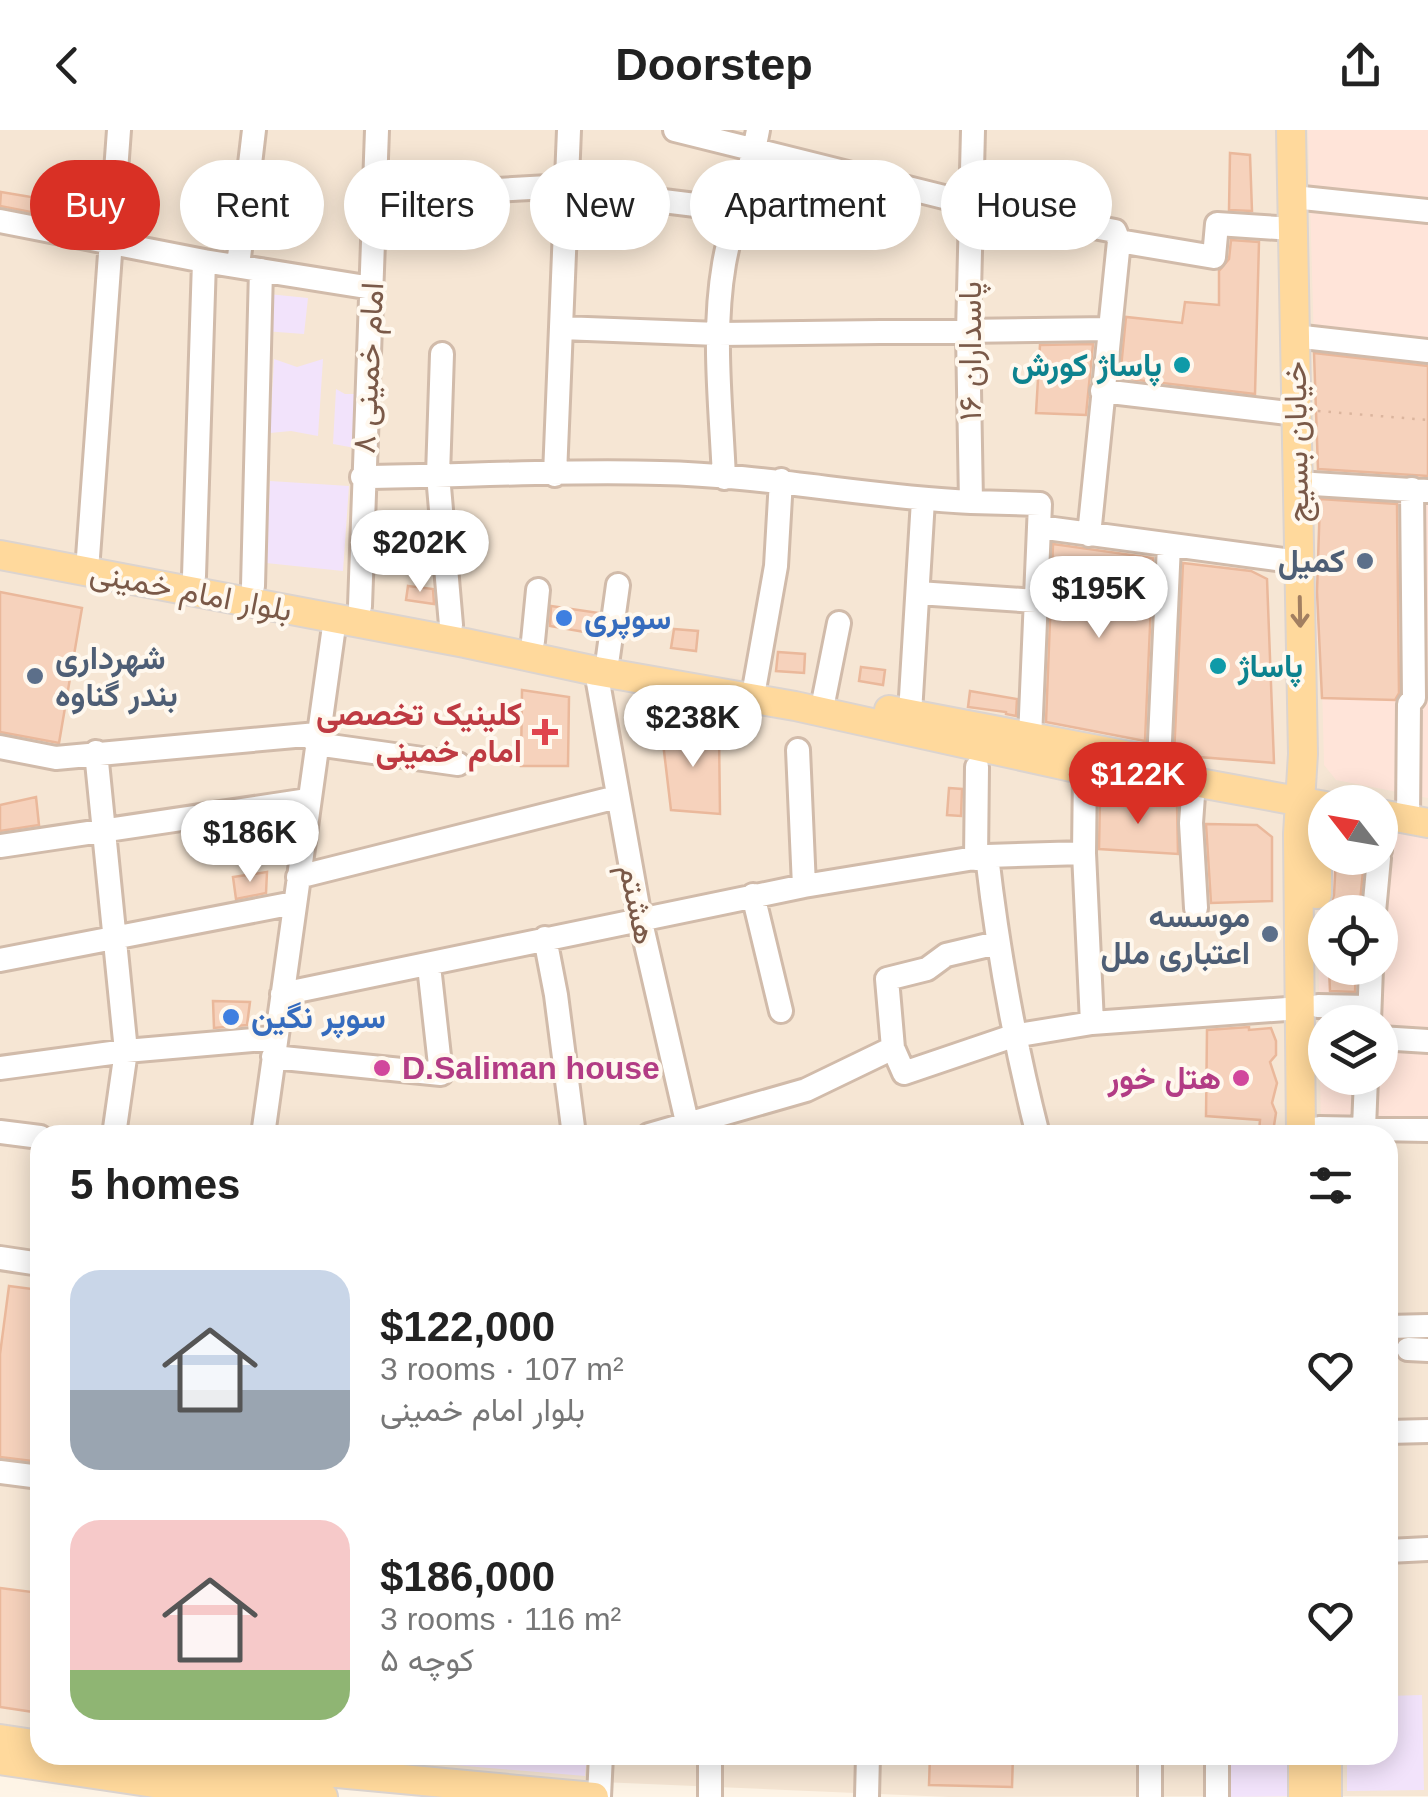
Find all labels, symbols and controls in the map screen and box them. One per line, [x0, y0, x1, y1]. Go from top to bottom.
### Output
icon: back [40, 38, 95, 93]
icon: share [1333, 38, 1388, 93]
text: Doorstep [615, 39, 813, 90]
chip: Buy [30, 160, 160, 250]
chip: Rent [180, 160, 324, 250]
chip: Filters [344, 160, 510, 250]
chip: New [530, 160, 670, 250]
chip: Apartment [690, 160, 921, 250]
chip: House [941, 160, 1112, 250]
street label: امام خمینی ۸ [346, 281, 393, 455]
street label: پاسداران ۱۶ [952, 281, 992, 421]
place label: پاساژ کورش [1012, 347, 1162, 387]
marker: پاساژ کورش [1171, 354, 1193, 376]
street label: خیابان بسیج [1277, 361, 1319, 523]
pin: $202K [350, 510, 490, 595]
text: $202K [373, 524, 467, 560]
place label: کمیل [1278, 543, 1345, 580]
marker: کمیل [1354, 550, 1376, 572]
street label: بلوار امام خمینی [86, 554, 295, 631]
pin: $195K [1029, 556, 1169, 641]
text: $195K [1052, 570, 1146, 606]
one-way arrow [1290, 596, 1309, 628]
place label: سوپری [584, 600, 671, 640]
marker: سوپری [553, 607, 575, 629]
place label: شهرداری بندر گناوه [55, 640, 178, 715]
place label: پاساژ [1237, 648, 1303, 688]
marker: پاساژ [1207, 655, 1229, 677]
marker: شهرداری بندر گناوه [24, 665, 46, 687]
pin: $238K [623, 685, 763, 770]
place label: کلینیک تخصصی امام خمینی [316, 696, 522, 772]
text: $238K [646, 699, 740, 735]
marker: کلینیک تخصصی امام خمینی [532, 719, 558, 745]
pin: $122K [1068, 742, 1208, 827]
text: $122K [1091, 756, 1185, 792]
north arrow [1308, 785, 1398, 875]
map controls [1308, 785, 1398, 1095]
pin: $186K [180, 800, 320, 885]
text: $186K [203, 814, 297, 850]
street label: هشتم [609, 861, 664, 948]
button: locate [1308, 895, 1398, 985]
place label: موسسه اعتباری ملل [1100, 898, 1250, 973]
marker: موسسه اعتباری ملل [1259, 923, 1281, 945]
place label: سوپر نگین [251, 999, 386, 1039]
button: layers [1308, 1005, 1398, 1095]
marker: سوپر نگین [220, 1006, 242, 1028]
place label: D.Saliman house [402, 1050, 660, 1086]
marker: D.Saliman house [371, 1057, 393, 1079]
place label: هتل خور [1107, 1060, 1221, 1098]
marker: هتل خور [1230, 1067, 1252, 1089]
icon: filters [1303, 1158, 1358, 1213]
text: 5 homes [70, 1161, 240, 1208]
text: $122,000 [380, 1303, 555, 1350]
icon: home [150, 1310, 270, 1430]
icon: heart [1303, 1343, 1358, 1398]
text: 3 rooms · 107 m² [380, 1351, 624, 1387]
text: بلوار امام خمینی [380, 1392, 585, 1428]
text: $186,000 [380, 1553, 555, 1600]
icon: home [150, 1560, 270, 1680]
icon: heart [1303, 1593, 1358, 1648]
text: 3 rooms · 116 m² [380, 1601, 621, 1637]
text: کوچه ۵ [380, 1642, 474, 1678]

